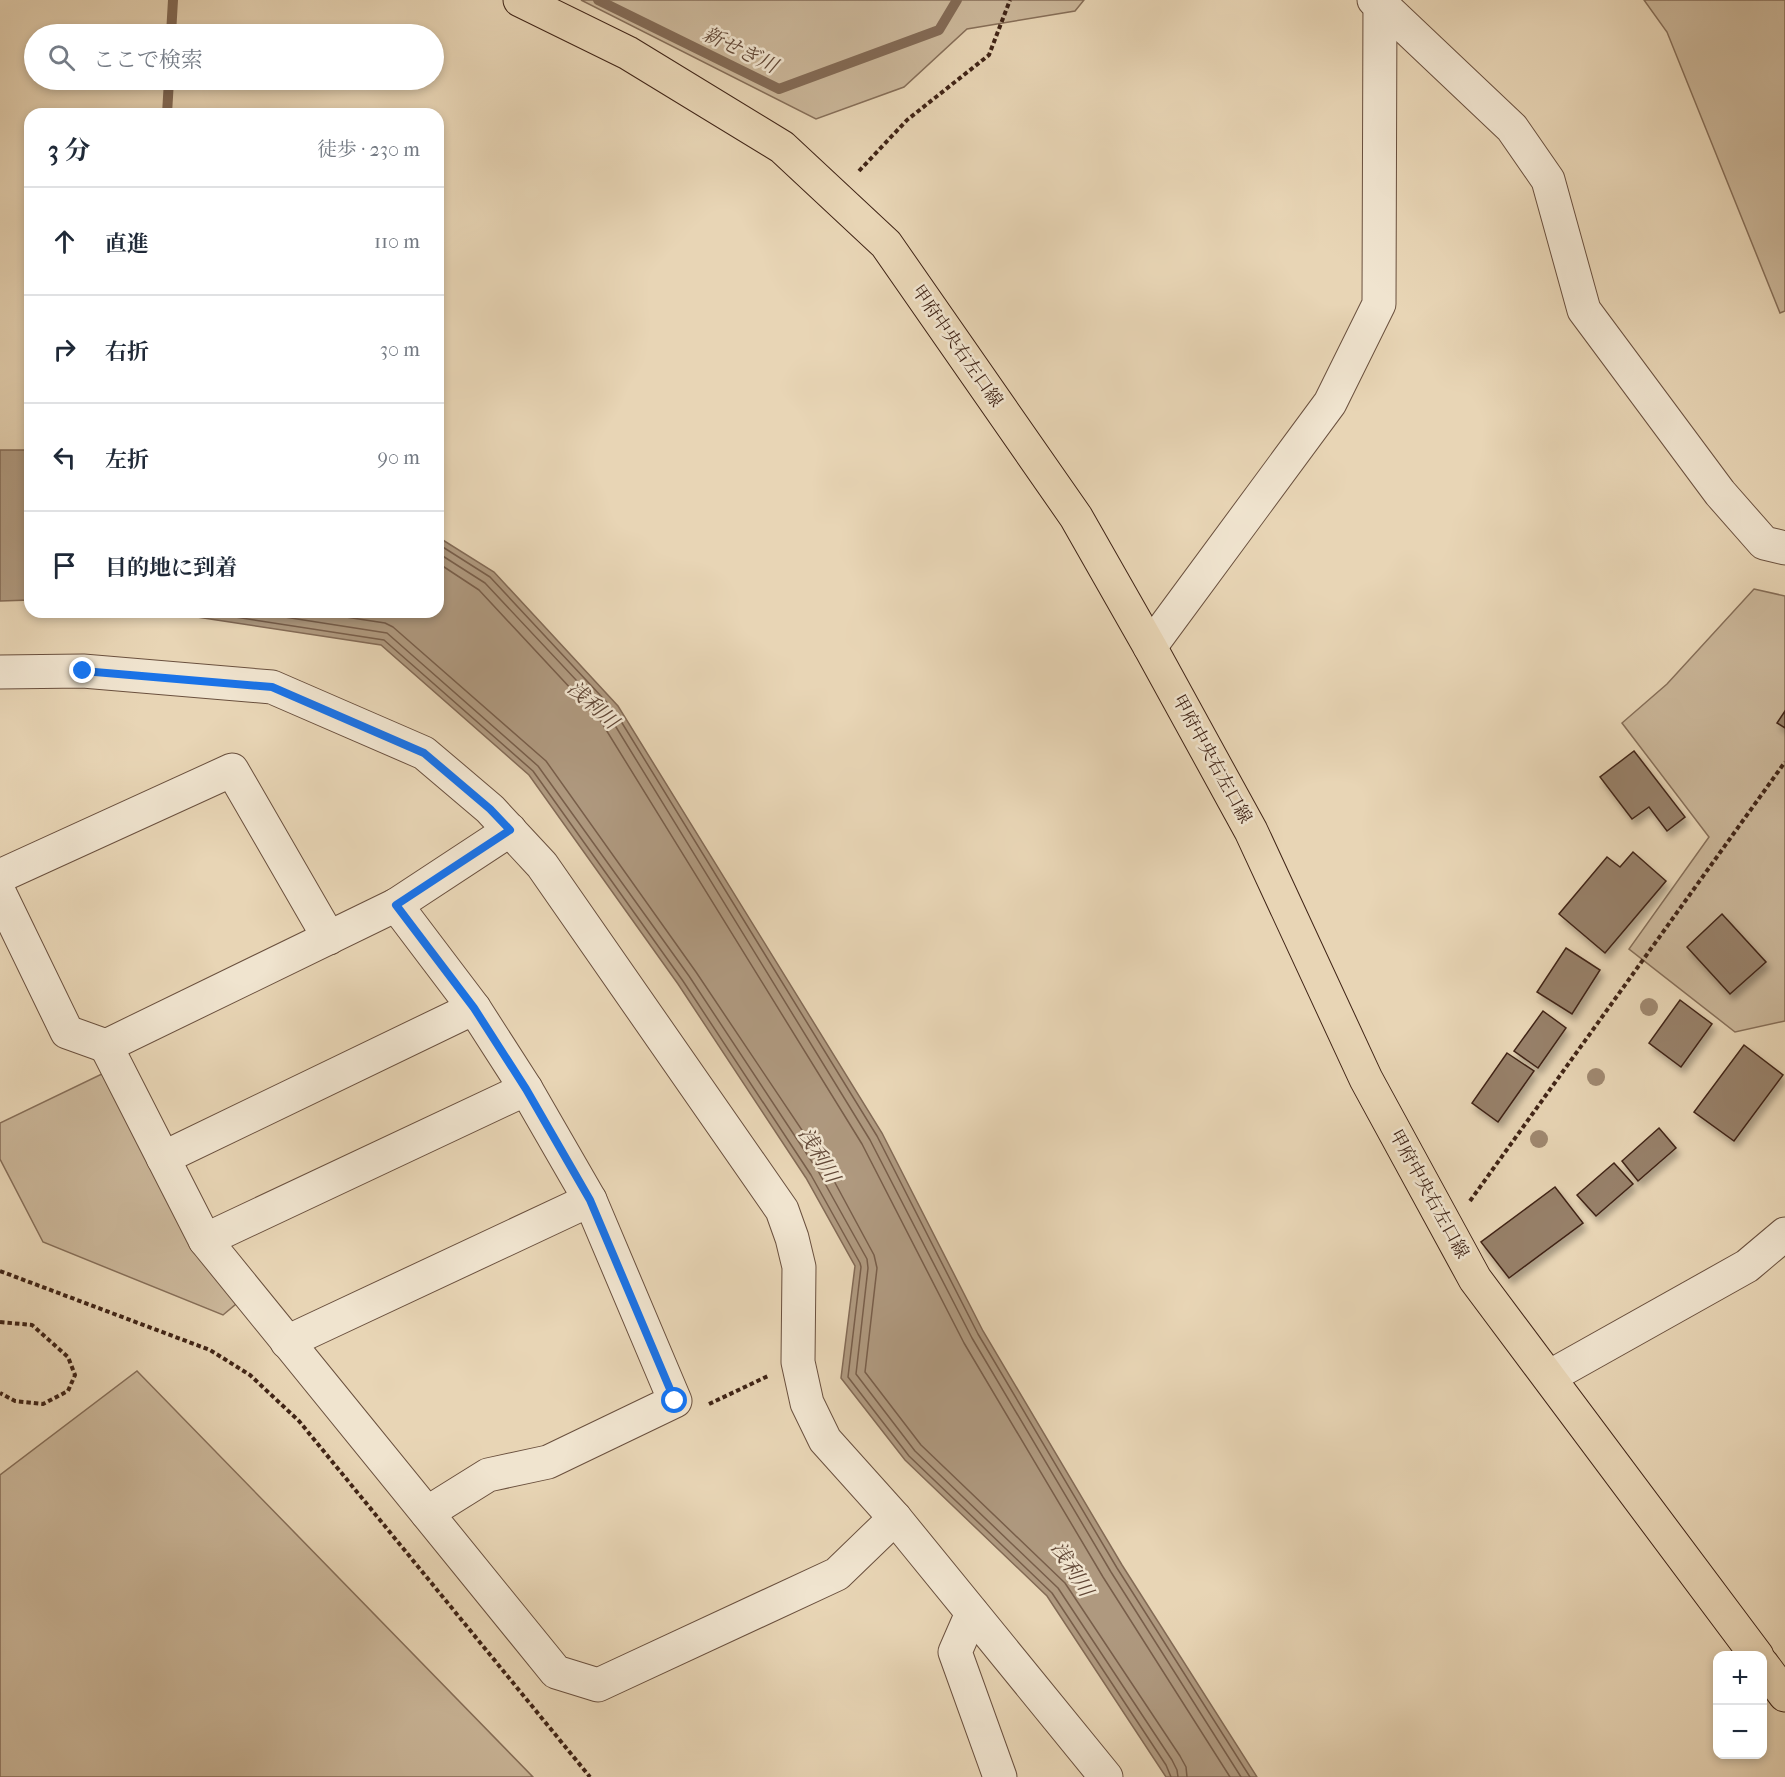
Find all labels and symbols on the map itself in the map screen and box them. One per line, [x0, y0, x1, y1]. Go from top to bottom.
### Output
water label: 新せぎ川 [699, 22, 783, 79]
street label: 甲府中央右左口線 [907, 281, 1007, 411]
route end [69, 657, 95, 683]
water label: 浅利川 [563, 676, 624, 735]
street label: 甲府中央右左口線 [1168, 691, 1256, 827]
water label: 浅利川 [794, 1123, 845, 1188]
street label: 甲府中央右左口線 [1385, 1126, 1473, 1262]
route start [661, 1387, 687, 1413]
water label: 浅利川 [1046, 1537, 1099, 1602]

